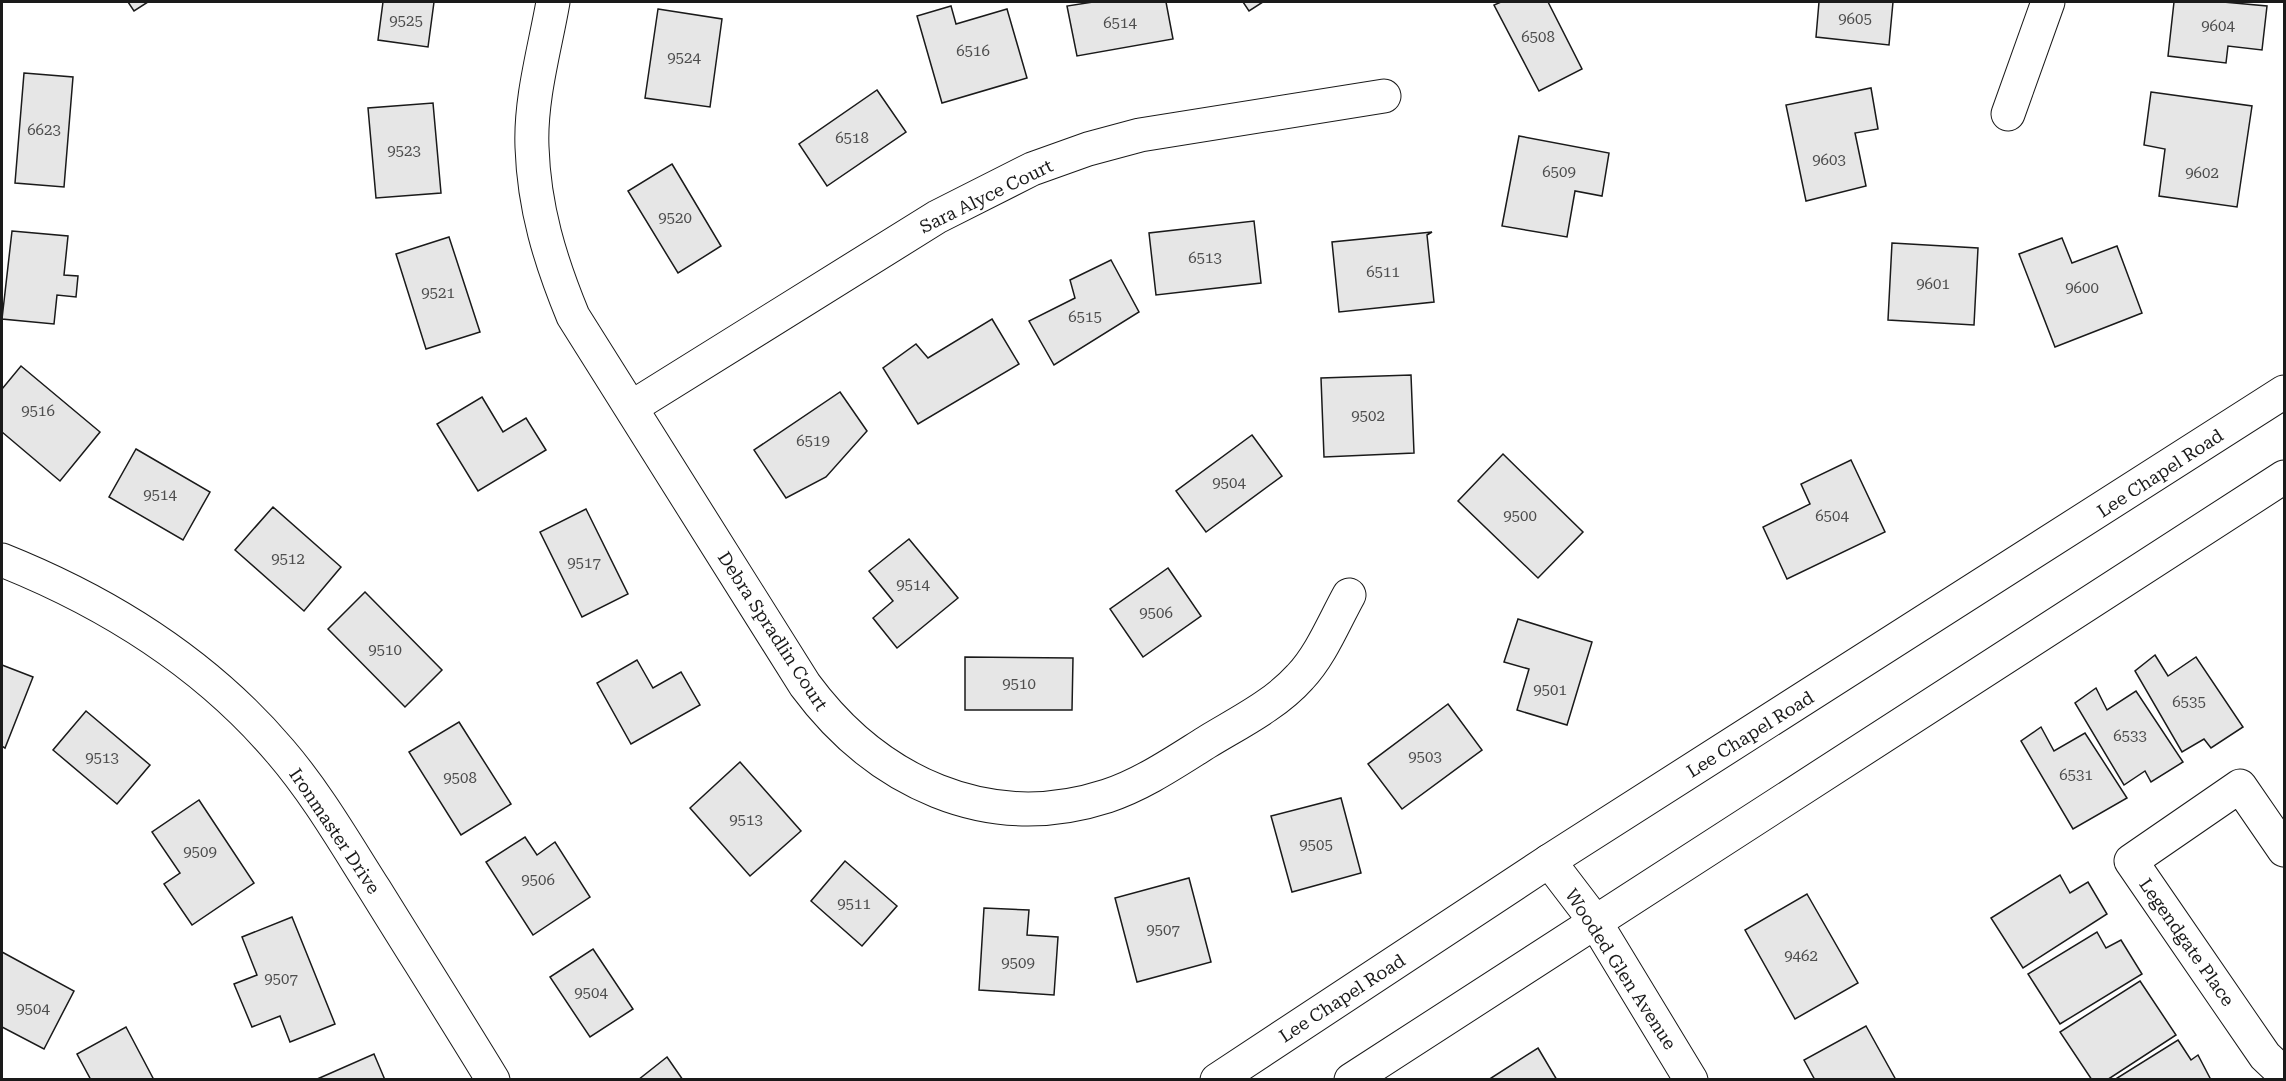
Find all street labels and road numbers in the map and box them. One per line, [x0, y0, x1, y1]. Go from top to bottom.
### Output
street label: Sara Alyce Court [916, 155, 1056, 237]
street label: Lee Chapel Road [2093, 424, 2227, 521]
street label: Debra Spradlin Court [714, 548, 832, 715]
street label: Lee Chapel Road [1683, 686, 1818, 782]
street label: Ironmaster Drive [285, 764, 385, 898]
street label: Legendgate Place [2135, 874, 2239, 1010]
street label: Wooded Glen Avenue [1561, 885, 1681, 1053]
street label: Lee Chapel Road [1275, 949, 1409, 1046]

